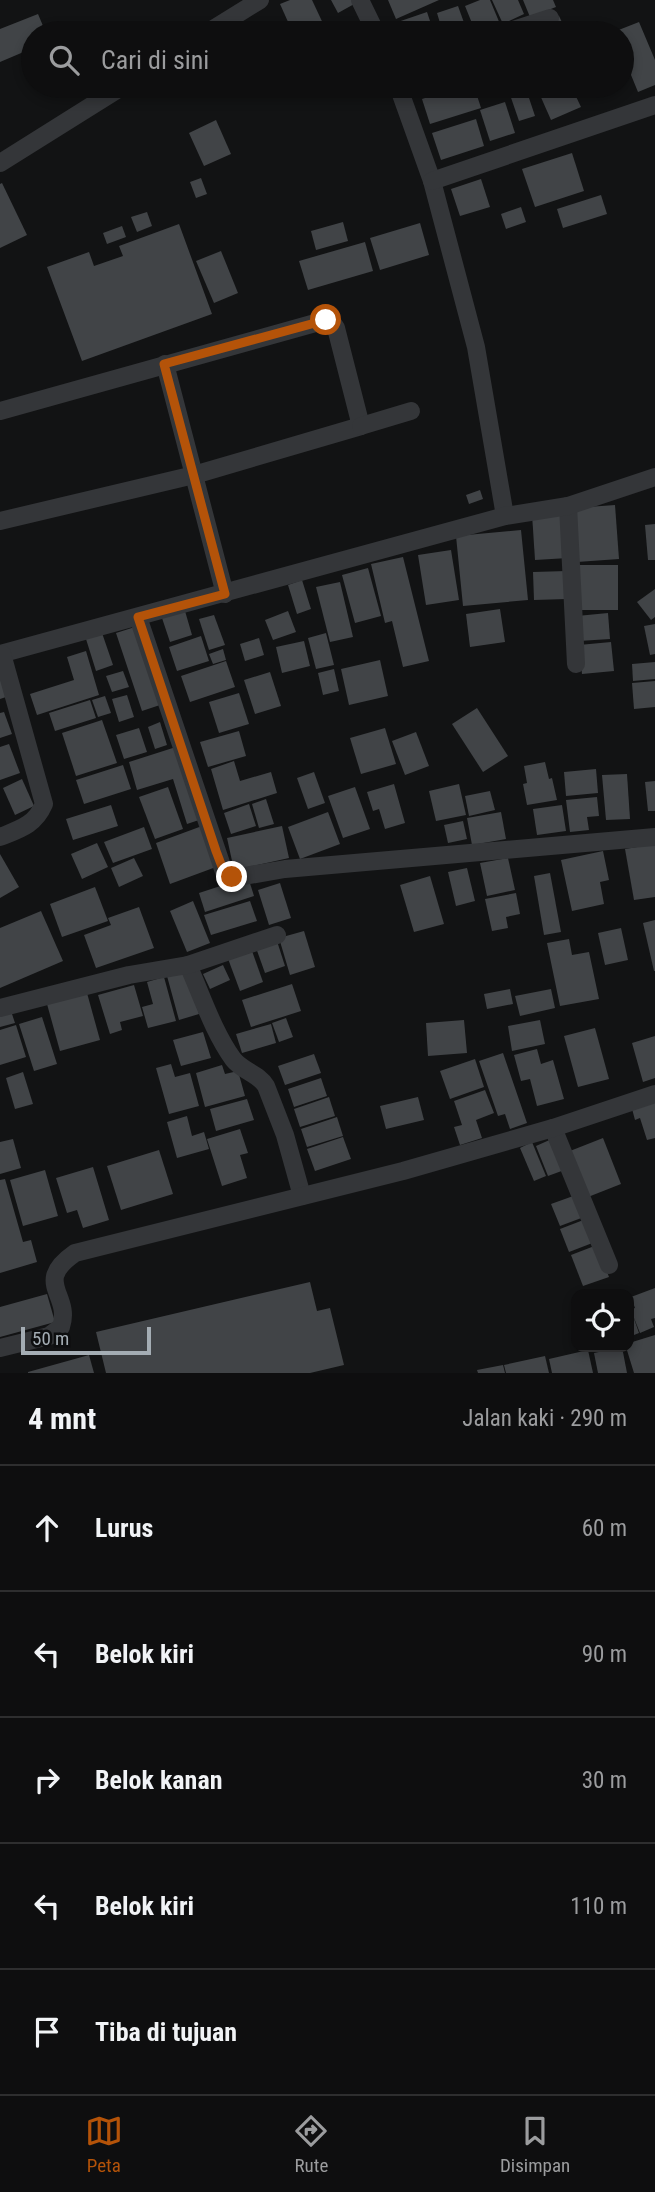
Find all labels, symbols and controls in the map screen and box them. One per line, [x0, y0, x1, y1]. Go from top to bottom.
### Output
search box [21, 21, 634, 98]
icon: search [45, 41, 83, 79]
text: Cari di sini [101, 45, 209, 75]
route start [310, 304, 341, 335]
route end [216, 861, 247, 892]
map controls [571, 1289, 634, 1352]
button: locate [571, 1289, 634, 1352]
scale bar [21, 1324, 150, 1356]
text: 50 m [32, 1327, 69, 1350]
text: 4 mnt [28, 1401, 96, 1436]
text: Jalan kaki · 290 m [462, 1405, 627, 1432]
icon: ahead [28, 1509, 66, 1547]
text: Lurus [95, 1513, 153, 1543]
text: 60 m [582, 1515, 627, 1542]
icon: left [28, 1635, 66, 1673]
text: Belok kiri [95, 1639, 194, 1669]
text: 90 m [582, 1641, 627, 1668]
icon: right [28, 1761, 66, 1799]
text: Belok kanan [95, 1765, 222, 1795]
text: 30 m [582, 1767, 627, 1794]
icon: left [28, 1887, 66, 1925]
text: Belok kiri [95, 1891, 194, 1921]
text: 110 m [570, 1893, 627, 1920]
icon: arrive [28, 2013, 66, 2051]
text: Tiba di tujuan [95, 2017, 237, 2047]
tab: Peta [85, 2112, 123, 2177]
tab: Rute [292, 2112, 330, 2177]
tab: Disimpan [500, 2112, 570, 2177]

